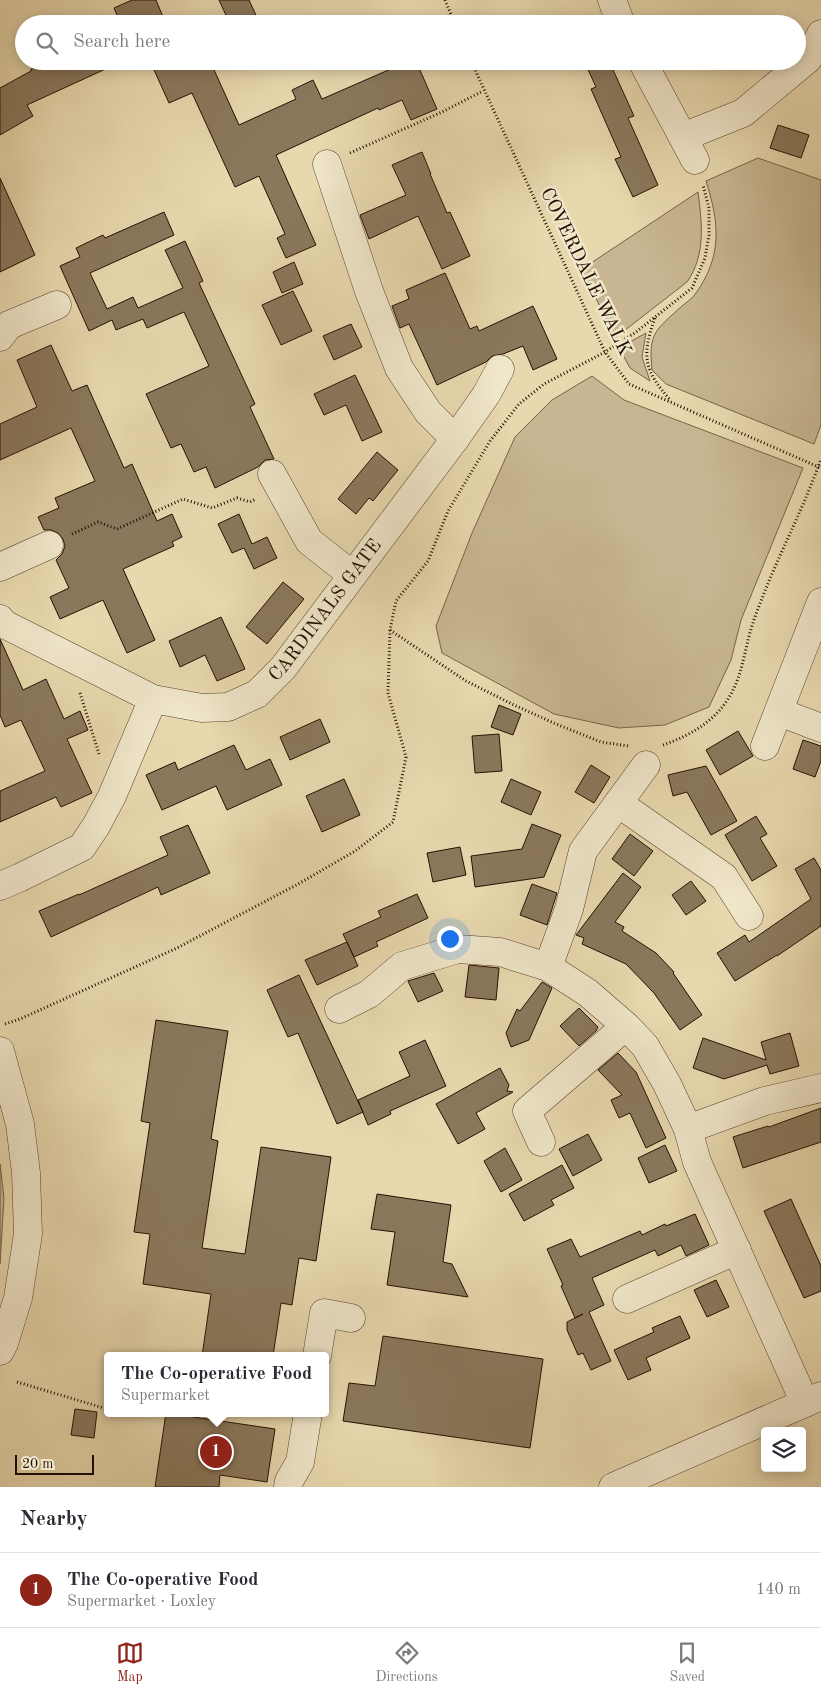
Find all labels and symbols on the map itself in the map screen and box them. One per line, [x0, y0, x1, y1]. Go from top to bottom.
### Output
street label: COVERDALE WALK [536, 185, 634, 359]
street label: CARDINALS GATE [266, 536, 386, 685]
your location [437, 926, 463, 952]
pin: 1 [200, 1433, 232, 1471]
scale bar [15, 1452, 94, 1475]

